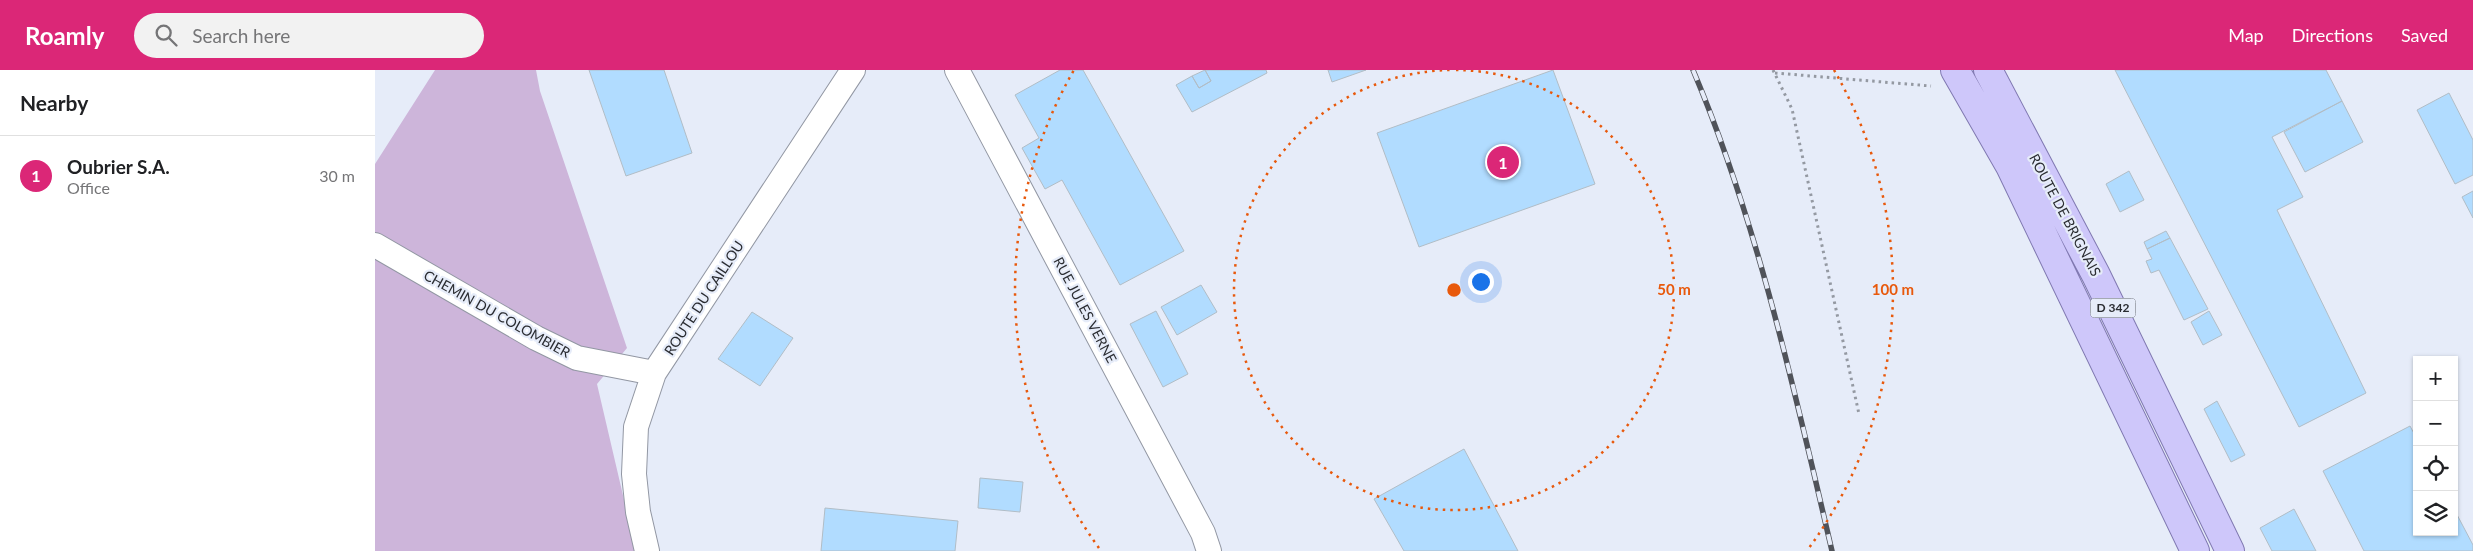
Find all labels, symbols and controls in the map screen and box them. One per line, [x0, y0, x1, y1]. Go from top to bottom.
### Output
search box [134, 13, 484, 58]
text: Roamly [25, 21, 104, 50]
icon: search [152, 21, 180, 49]
text: Search here [192, 24, 290, 47]
text: Map [2228, 24, 2264, 46]
text: Directions [2292, 24, 2373, 46]
text: Saved [2401, 24, 2448, 46]
text: Nearby [20, 90, 88, 115]
pin: 1 [1487, 143, 1519, 181]
street label: ROUTE DE BRIGNAIS [2026, 151, 2105, 279]
text: Oubrier S.A. [67, 155, 170, 178]
text: 1 [31, 166, 41, 185]
text: 30 m [319, 166, 355, 185]
text: Office [67, 178, 110, 197]
street label: ROUTE DU CAILLOU [660, 237, 747, 358]
street label: RUE JULES VERNE [1050, 254, 1121, 366]
street label: CHEMIN DU COLOMBIER [421, 266, 574, 361]
your location [1468, 269, 1494, 295]
text: 50 m [1657, 280, 1691, 298]
text: 100 m [1872, 280, 1914, 298]
centre of rings [1445, 281, 1463, 299]
road number: D 342 [2091, 298, 2135, 318]
map controls [2413, 356, 2458, 536]
button: + [2413, 356, 2458, 401]
button: − [2413, 401, 2458, 446]
button: locate [2413, 446, 2458, 491]
button: layers [2413, 491, 2458, 536]

